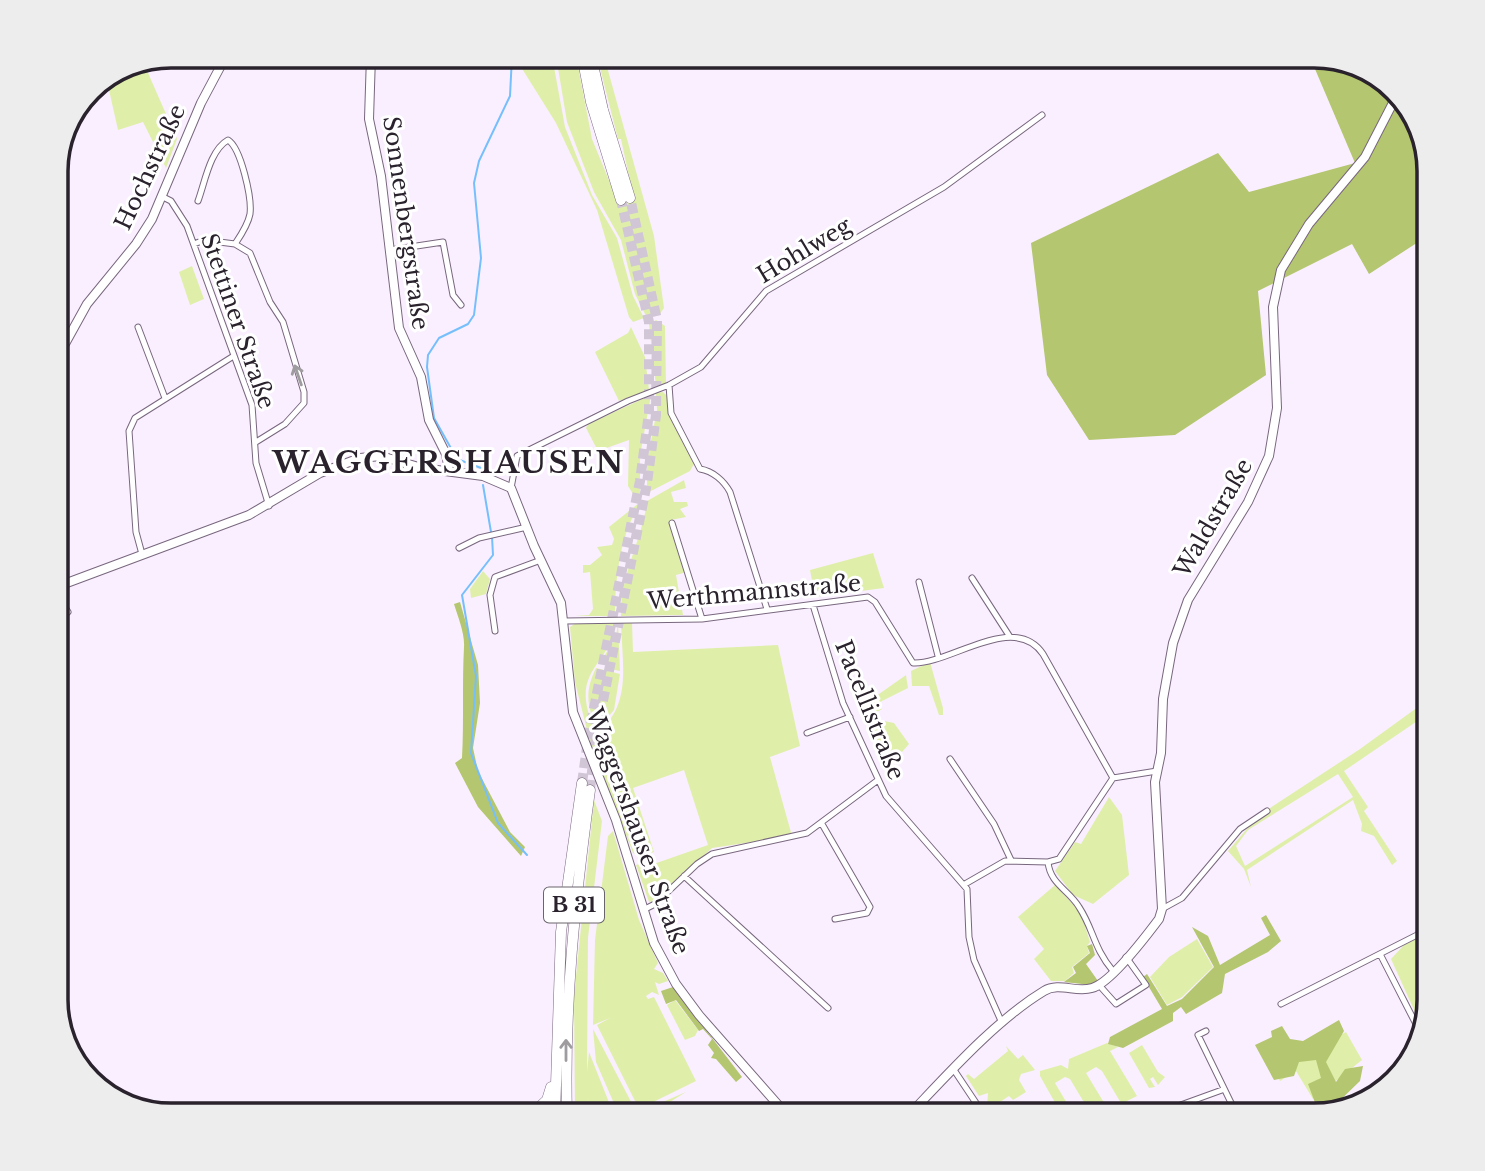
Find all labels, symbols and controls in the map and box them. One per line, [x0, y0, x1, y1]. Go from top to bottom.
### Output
street label: Hochstraße [109, 100, 191, 234]
street label: Sonnenbergstraße [377, 114, 435, 332]
street label: Hohlweg [752, 211, 856, 289]
street label: Stettiner Straße [195, 230, 281, 412]
one-way arrow [291, 364, 303, 386]
district label: WAGGERSHAUSEN [272, 444, 625, 481]
street label: Waldstraße [1167, 454, 1258, 583]
street label: Werthmannstraße [645, 569, 862, 615]
street label: Pacellistraße [829, 636, 911, 784]
street label: Waggershauser Straße [580, 703, 696, 958]
road number: B 31 [544, 888, 604, 922]
one-way arrow [559, 1039, 573, 1062]

